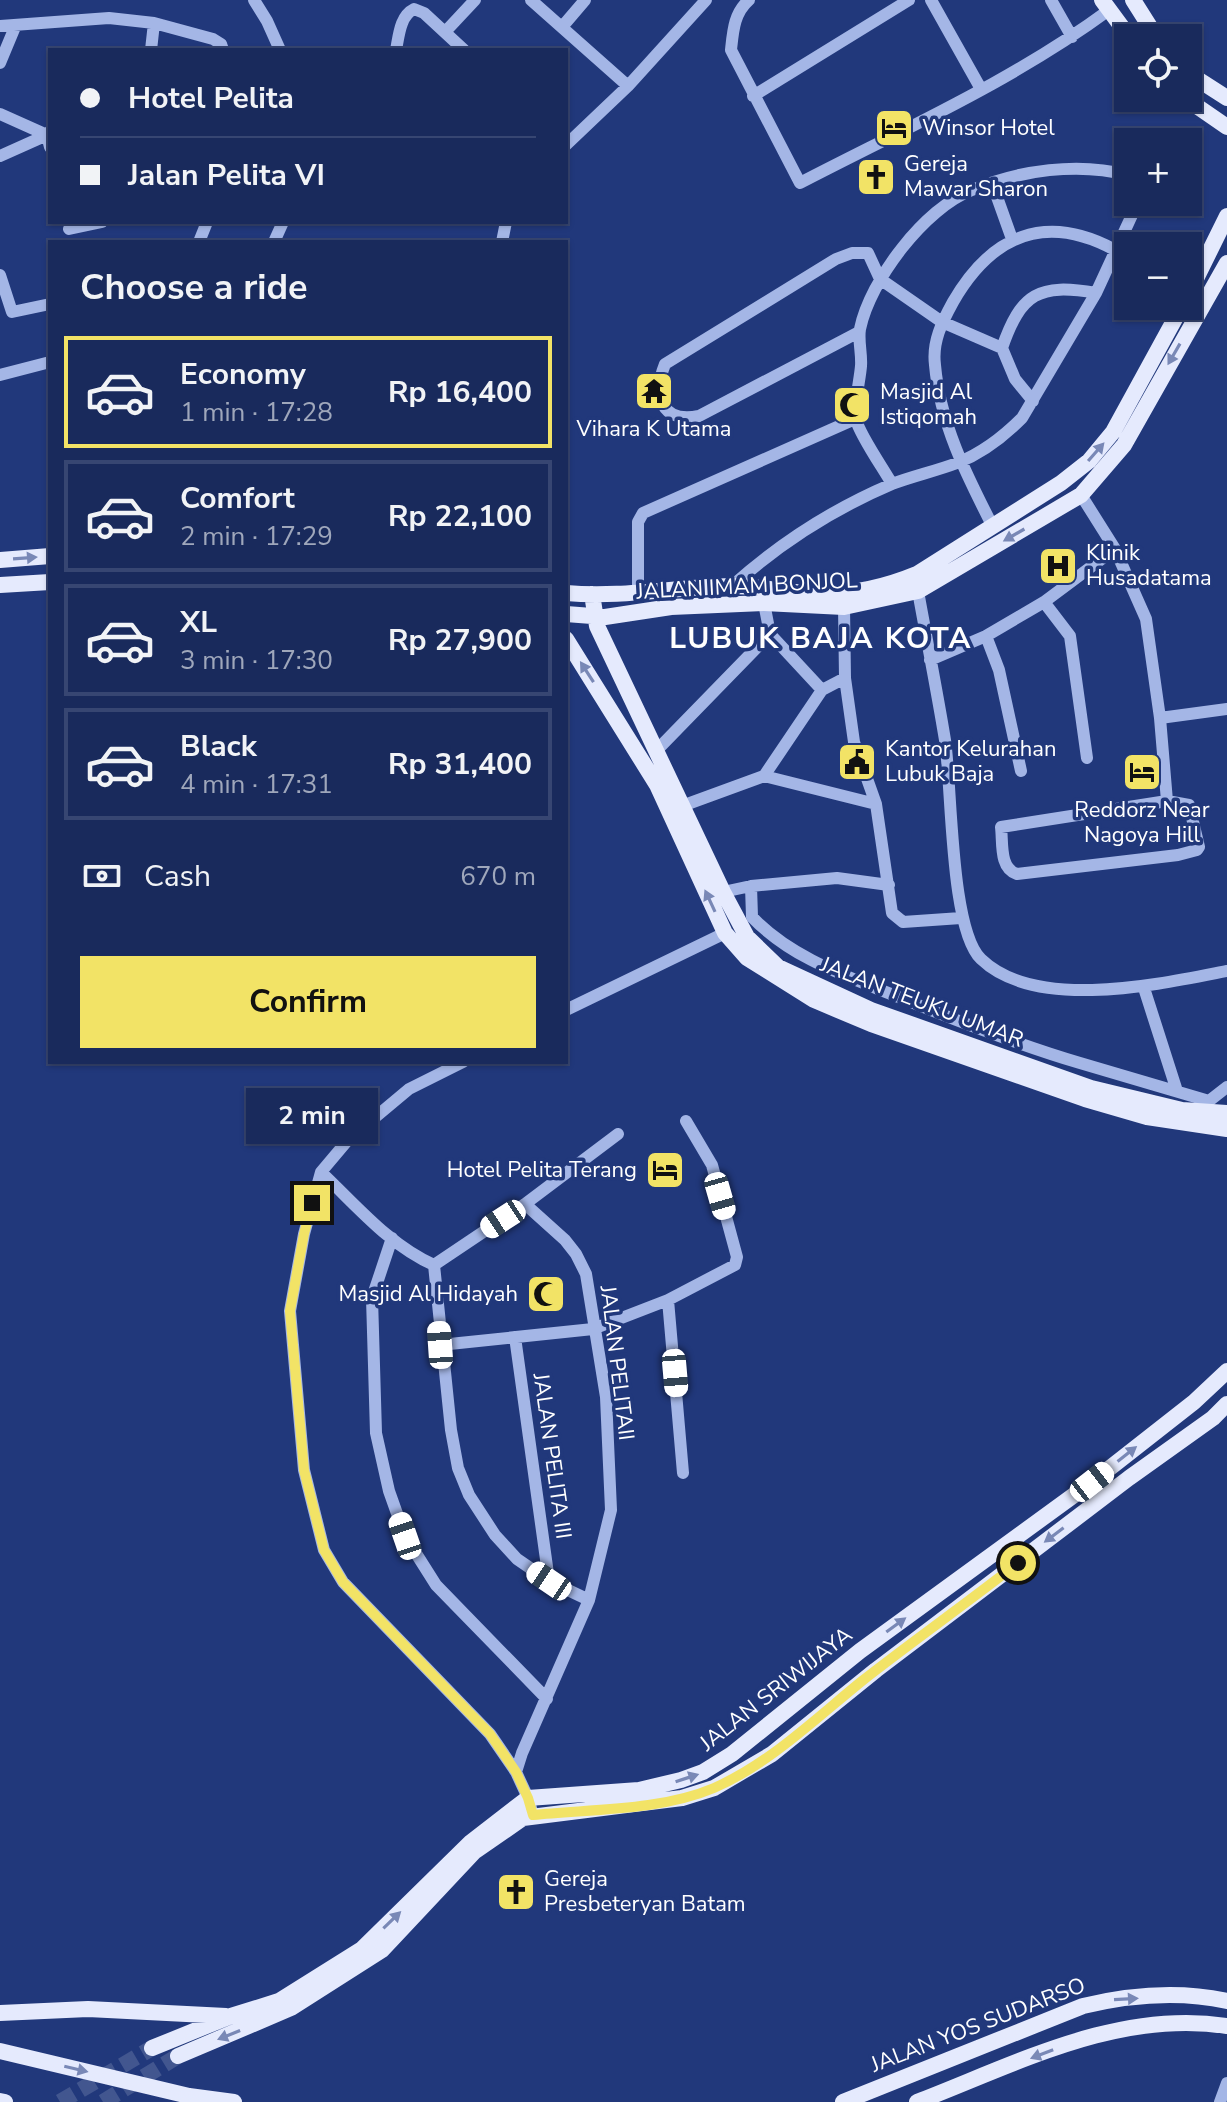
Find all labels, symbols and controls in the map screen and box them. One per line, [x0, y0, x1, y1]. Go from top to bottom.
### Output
map controls [1114, 24, 1202, 320]
button: locate [1114, 24, 1202, 112]
text: Hotel Pelita [128, 78, 294, 119]
hotel icon: Winsor Hotel [873, 107, 915, 149]
place label: Winsor Hotel [922, 113, 1055, 143]
button: + [1114, 128, 1202, 216]
place label: Gereja Mawar Sharon [904, 149, 1048, 204]
text: Jalan Pelita VI [128, 155, 325, 196]
church icon: Gereja Mawar Sharon [855, 156, 897, 198]
button: − [1114, 232, 1202, 320]
text: Choose a ride [80, 263, 308, 312]
one-way arrow [1167, 343, 1181, 365]
text: Economy [180, 354, 306, 395]
icon: car [84, 356, 156, 428]
temple icon: Vihara K Utama [633, 370, 675, 412]
text: Rp 16,400 [388, 372, 532, 413]
place label: Masjid Al Istiqomah [880, 377, 977, 432]
mosque icon: Masjid Al Istiqomah [831, 384, 873, 426]
text: 1 min · 17:28 [180, 395, 333, 430]
place label: Vihara K Utama [576, 414, 731, 444]
one-way arrow [1087, 442, 1104, 462]
text: Comfort [180, 478, 295, 519]
icon: car [84, 480, 156, 552]
text: Rp 22,100 [388, 496, 532, 537]
text: 2 min · 17:29 [180, 519, 333, 554]
one-way arrow [1003, 528, 1026, 542]
place label: Klinik Husadatama [1086, 538, 1212, 593]
hospital icon: Klinik Husadatama [1037, 545, 1079, 587]
one-way arrow [13, 551, 38, 564]
street label: JALAN IMAM BONJOL [635, 565, 858, 607]
text: XL [180, 602, 217, 643]
icon: car [84, 604, 156, 676]
district label: LUBUK BAJA KOTA [669, 618, 973, 659]
text: Rp 27,900 [388, 620, 532, 661]
text: 3 min · 17:30 [180, 643, 333, 678]
one-way arrow [580, 662, 595, 683]
text: Black [180, 726, 257, 767]
icon: car [84, 728, 156, 800]
place label: Kantor Kelurahan Lubuk Baja [885, 734, 1056, 789]
public building icon: Kantor Kelurahan Lubuk Baja [836, 741, 878, 783]
text: Rp 31,400 [388, 744, 532, 785]
hotel icon: Reddorz Near Nagoya Hill [1121, 751, 1163, 793]
text: 4 min · 17:31 [180, 767, 333, 802]
place label: Reddorz Near Nagoya Hill [1074, 795, 1210, 850]
icon: cash [80, 854, 124, 898]
text: Cash [144, 856, 211, 897]
text: 670 m [460, 859, 536, 894]
one-way arrow [703, 889, 717, 913]
street label: JALAN TEUKU UMAR [815, 949, 1028, 1055]
button: Confirm [80, 956, 536, 1048]
callout: 2 min [246, 1087, 378, 1143]
text: 2 min [278, 1098, 346, 1133]
hotel icon: Hotel Pelita Terang [644, 1149, 686, 1191]
place label: Hotel Pelita Terang [447, 1155, 637, 1185]
car [702, 1170, 738, 1222]
route end [294, 1185, 330, 1221]
car [476, 1196, 530, 1242]
mosque icon: Masjid Al Hidayah [525, 1273, 567, 1315]
place label: Masjid Al Hidayah [339, 1279, 518, 1309]
street label: JALAN PELITAII [592, 1283, 641, 1442]
car [426, 1320, 454, 1370]
car [661, 1348, 689, 1398]
street label: JALAN PELITA III [525, 1370, 578, 1541]
one-way arrow [1117, 1446, 1137, 1463]
car [1066, 1458, 1118, 1506]
car [386, 1509, 424, 1563]
one-way arrow [1044, 1527, 1064, 1543]
route start [1000, 1545, 1036, 1581]
car [522, 1558, 576, 1604]
one-way arrow [885, 1618, 906, 1633]
street label: JALAN SRIWIJAYA [693, 1620, 858, 1759]
one-way arrow [675, 1771, 699, 1783]
place label: Gereja Presbeteryan Batam [544, 1864, 746, 1919]
church icon: Gereja Presbeteryan Batam [495, 1871, 537, 1913]
one-way arrow [382, 1912, 401, 1930]
street label: JALAN YOS SUDARSO [865, 1970, 1090, 2080]
one-way arrow [1114, 1992, 1139, 2005]
one-way arrow [217, 2029, 241, 2042]
one-way arrow [1030, 2048, 1054, 2061]
one-way arrow [63, 2064, 88, 2076]

